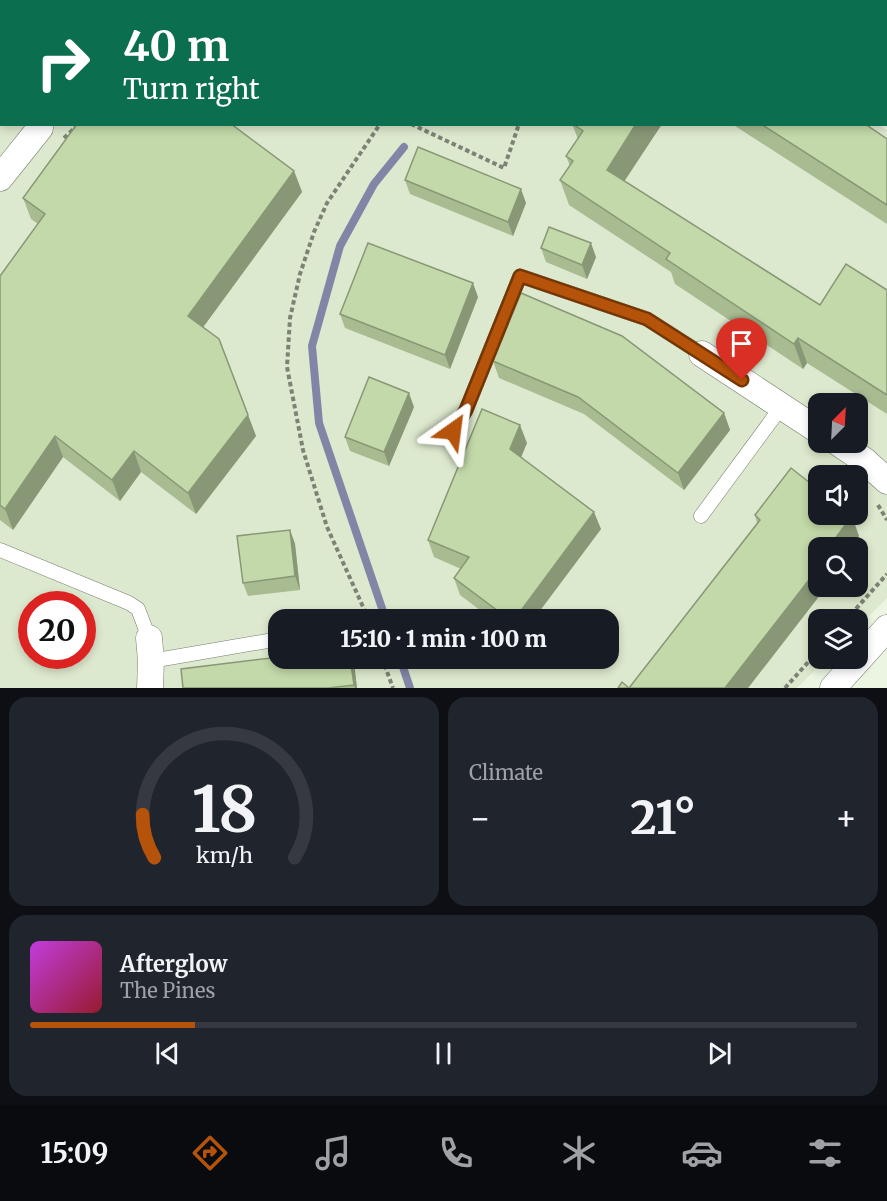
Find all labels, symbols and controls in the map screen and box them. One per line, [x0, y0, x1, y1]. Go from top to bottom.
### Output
text: 40 m [123, 20, 229, 72]
icon: right [24, 24, 102, 102]
text: Turn right [123, 72, 260, 106]
pin [716, 318, 767, 380]
icon: arrive [725, 327, 758, 360]
north arrow [808, 393, 868, 453]
map controls [808, 393, 868, 669]
position arrow [421, 399, 485, 463]
button: sound [808, 465, 868, 525]
button: search [808, 537, 868, 597]
speed limit sign: 20 [18, 591, 96, 669]
button: layers [808, 609, 868, 669]
text: 15:10 · 1 min · 100 m [340, 625, 547, 653]
text: Climate [469, 760, 543, 785]
text: 18 [191, 771, 257, 849]
text: 21° [630, 790, 696, 846]
text: − [469, 798, 491, 839]
text: + [835, 798, 857, 839]
text: km/h [196, 843, 252, 870]
text: Afterglow [120, 950, 227, 978]
text: The Pines [120, 978, 215, 1003]
icon: previous [151, 1037, 184, 1070]
icon: pause [427, 1037, 460, 1070]
icon: next [703, 1037, 736, 1070]
icon: directions [189, 1132, 231, 1174]
icon: music [312, 1132, 354, 1174]
icon: phone [435, 1132, 477, 1174]
icon: climate [558, 1132, 600, 1174]
icon: car [681, 1132, 723, 1174]
icon: filters [804, 1132, 846, 1174]
text: 15:09 [41, 1136, 108, 1170]

